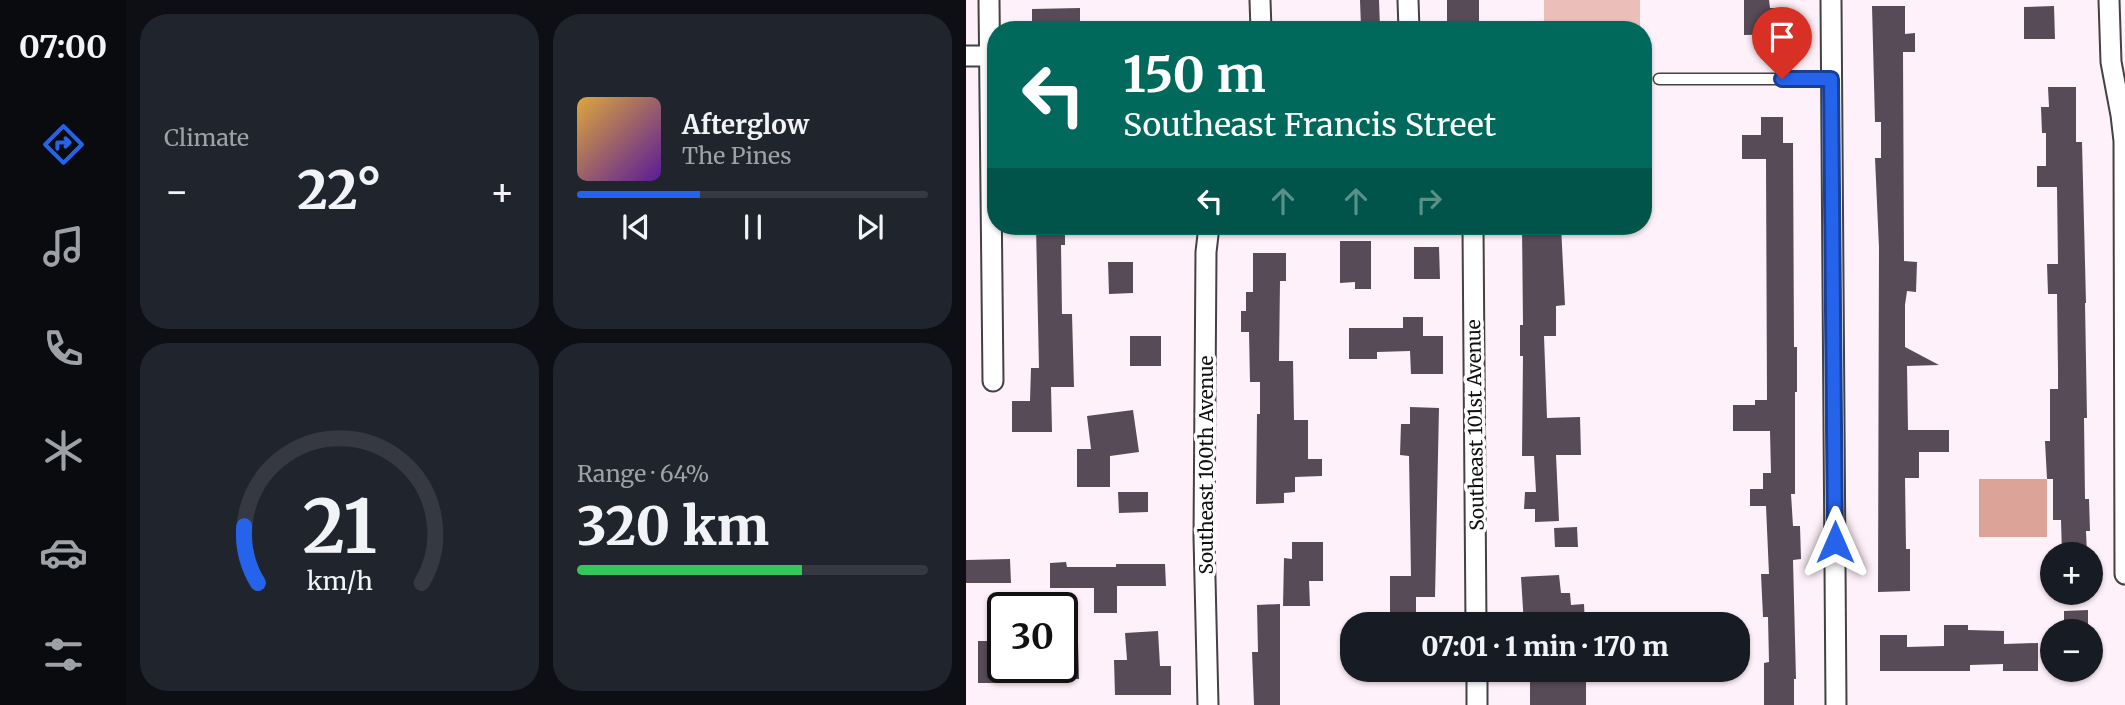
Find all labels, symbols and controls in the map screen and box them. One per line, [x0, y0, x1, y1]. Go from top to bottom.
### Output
pin [1752, 7, 1812, 79]
icon: arrive [1763, 18, 1801, 56]
text: 07:00 [19, 27, 107, 67]
text: 150 m [1123, 44, 1266, 105]
icon: left [1008, 49, 1099, 140]
text: Southeast Francis Street [1123, 105, 1496, 145]
text: Afterglow [682, 108, 809, 141]
icon: directions [39, 120, 88, 169]
text: Climate [164, 123, 249, 152]
text: The Pines [682, 141, 792, 170]
text: 22° [297, 158, 382, 223]
text: − [164, 168, 189, 215]
text: + [490, 168, 515, 215]
icon: left [1191, 182, 1229, 220]
icon: ahead [1264, 182, 1302, 220]
icon: ahead [1337, 182, 1375, 220]
icon: right [1410, 182, 1448, 220]
icon: previous [617, 208, 655, 246]
icon: pause [734, 208, 772, 246]
icon: next [851, 208, 889, 246]
icon: music [39, 222, 88, 271]
street label: Southeast 101st Avenue [1461, 319, 1489, 531]
icon: phone [39, 324, 88, 373]
street label: Southeast 100th Avenue [1194, 355, 1218, 575]
icon: climate [39, 426, 88, 475]
text: Range · 64% [577, 459, 709, 488]
text: 21 [302, 481, 377, 573]
text: 320 km [577, 494, 769, 559]
position arrow [1798, 505, 1872, 579]
icon: car [39, 528, 88, 577]
map controls [2040, 542, 2103, 682]
button: + [2040, 542, 2103, 605]
text: km/h [306, 565, 373, 597]
speed limit sign: 30 [987, 592, 1078, 683]
button: − [2040, 619, 2103, 682]
icon: filters [39, 630, 88, 679]
text: 07:01 · 1 min · 170 m [1421, 630, 1669, 663]

